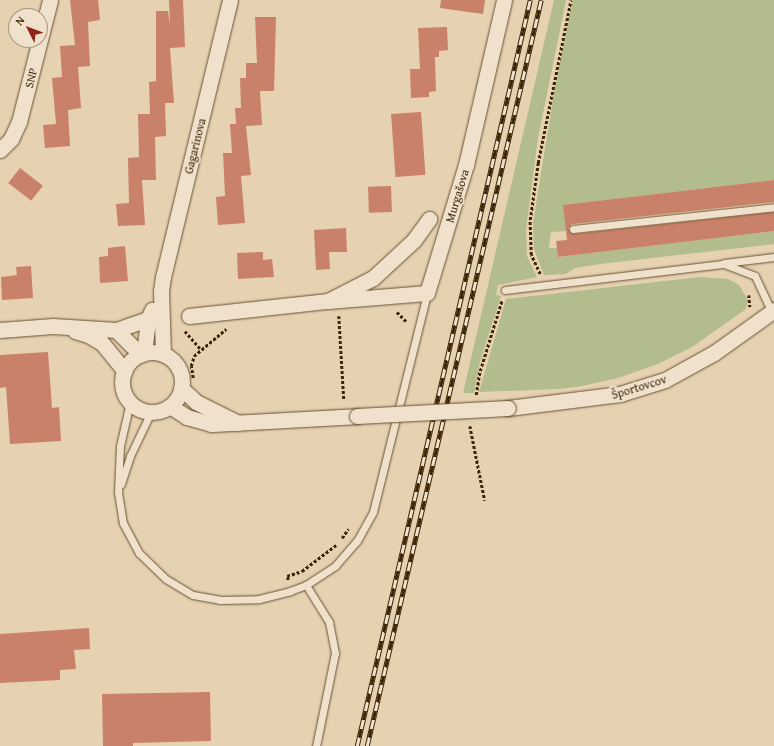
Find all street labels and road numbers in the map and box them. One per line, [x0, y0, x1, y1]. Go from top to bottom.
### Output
street label: SNP [22, 66, 40, 90]
street label: Gagarinova [181, 117, 209, 175]
street label: Murgašova [442, 168, 472, 224]
street label: Športovcov [610, 372, 668, 402]

